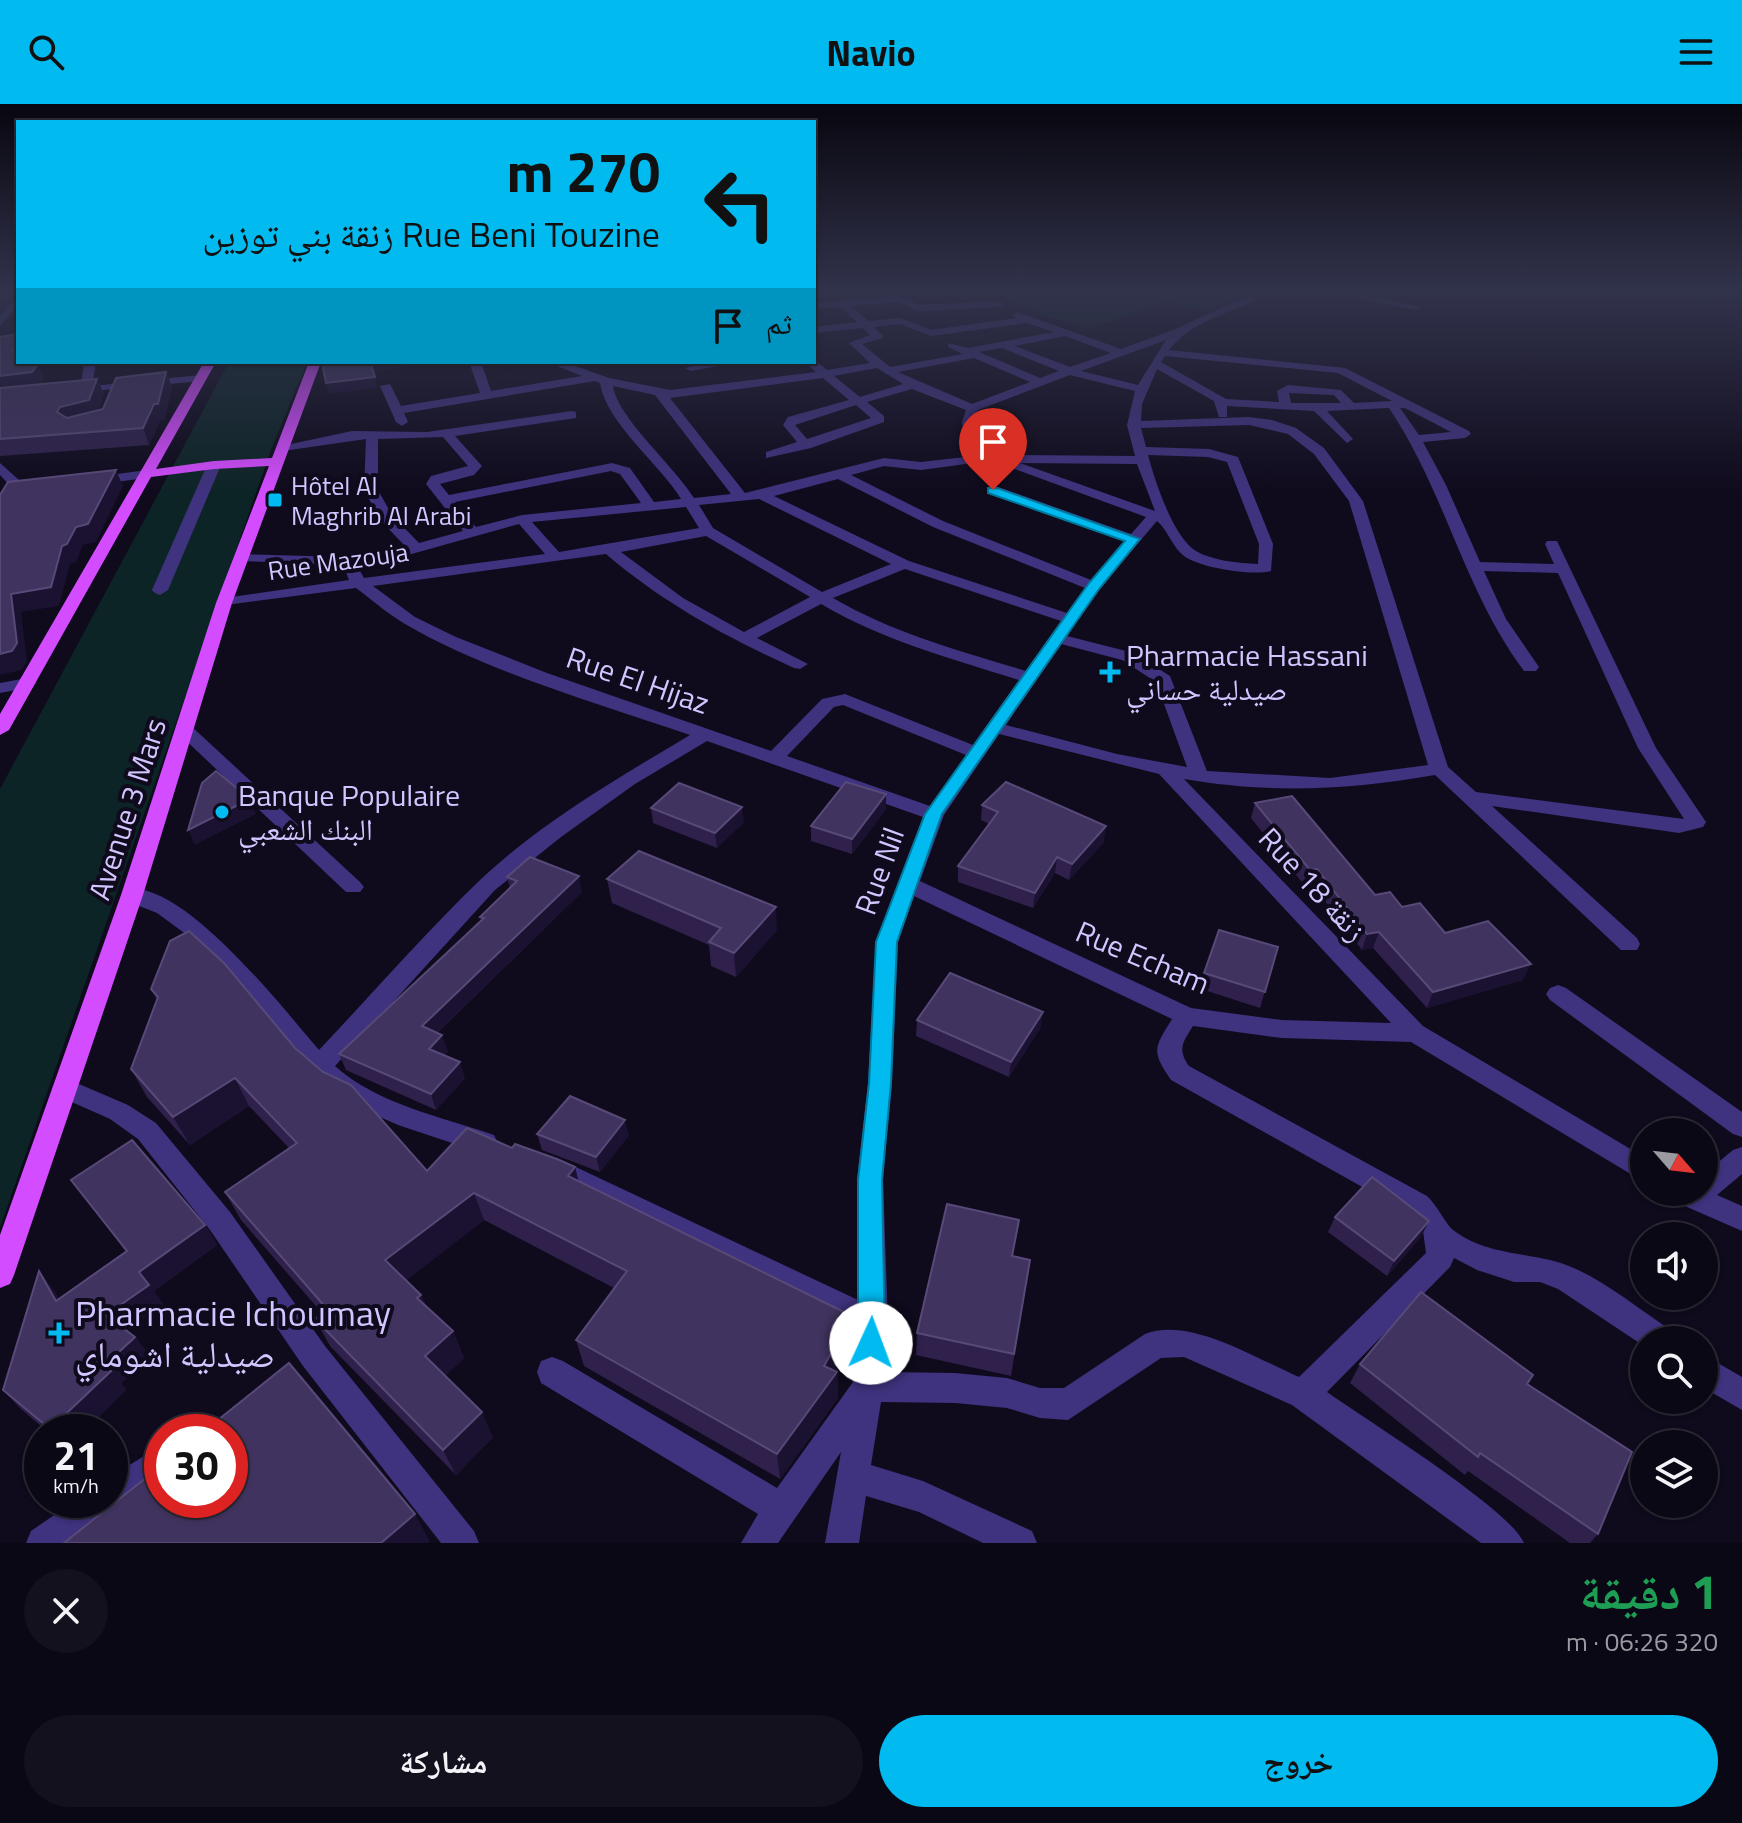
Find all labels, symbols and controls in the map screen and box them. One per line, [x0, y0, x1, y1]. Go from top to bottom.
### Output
text: Navio [826, 25, 916, 80]
icon: search [24, 30, 68, 74]
icon: menu [1674, 30, 1718, 74]
text: 270 m [507, 129, 660, 214]
icon: left [688, 152, 792, 256]
text: Rue Beni Touzine زنقة بني توزين [202, 206, 660, 261]
text: ثم [766, 300, 792, 346]
icon: arrive [706, 304, 750, 348]
pin [959, 408, 1027, 490]
icon: arrive [971, 420, 1015, 464]
place label: Hôtel Al Maghrib Al Arabi [291, 466, 471, 535]
marker: Hôtel Al Maghrib Al Arabi [266, 491, 284, 509]
street label: Rue Mazouja [265, 532, 411, 590]
place label: Pharmacie Hassani صيدلية حساني [1126, 632, 1368, 714]
street label: Rue El Hijaz [560, 634, 716, 726]
marker: Pharmacie Hassani صيدلية حساني [1101, 663, 1119, 681]
street label: Avenue 3 Mars [76, 712, 178, 906]
place label: Banque Populaire البنك الشعبي [238, 772, 460, 854]
marker: Banque Populaire البنك الشعبي [213, 803, 231, 821]
street label: Rue 18 زنقة [1248, 817, 1378, 951]
street label: Rue Nil [842, 821, 916, 921]
street label: Rue Echam [1069, 908, 1217, 1006]
north arrow [1630, 1118, 1718, 1206]
map controls [1630, 1118, 1718, 1518]
button: sound [1630, 1222, 1718, 1310]
place label: Pharmacie Ichoumay صيدلية اشوماي [75, 1285, 391, 1383]
position arrow [829, 1301, 913, 1385]
marker: Pharmacie Ichoumay صيدلية اشوماي [50, 1324, 68, 1342]
button: search [1630, 1326, 1718, 1414]
speed limit sign: 30 [144, 1414, 248, 1518]
text: 21 [54, 1425, 98, 1486]
button: layers [1630, 1430, 1718, 1518]
text: km/h [53, 1470, 99, 1501]
text: 1 دقيقة [1580, 1555, 1718, 1628]
button: close [24, 1569, 108, 1653]
text: 320 m · 06:26 [1566, 1622, 1718, 1661]
button: مشاركة [24, 1715, 863, 1807]
button: خروج [879, 1715, 1718, 1807]

